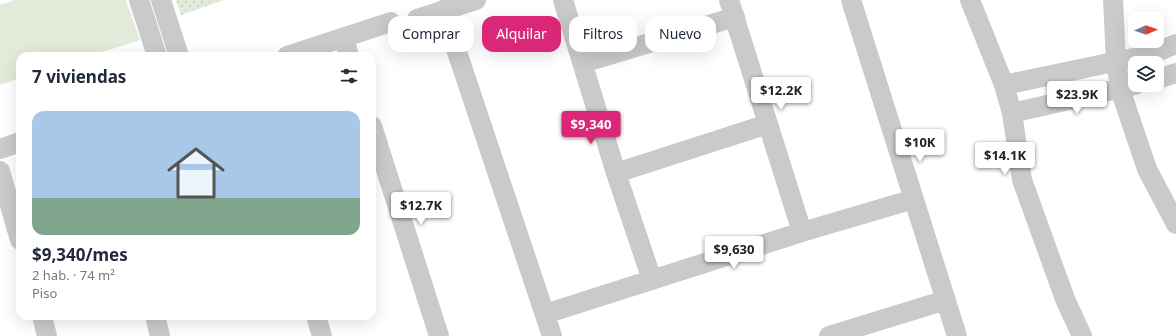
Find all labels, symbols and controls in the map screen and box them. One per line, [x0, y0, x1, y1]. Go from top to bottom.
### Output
north arrow [1128, 12, 1164, 48]
map controls [1128, 12, 1164, 92]
chip: Comprar [388, 16, 474, 52]
chip: Alquilar [482, 16, 561, 52]
chip: Filtros [569, 16, 637, 52]
chip: Nuevo [645, 16, 716, 52]
button: layers [1128, 56, 1164, 92]
text: 7 viviendas [32, 65, 126, 88]
icon: filters [338, 65, 360, 87]
pin: $12.2K [748, 77, 814, 111]
text: $12.2K [760, 81, 802, 99]
pin: $23.9K [1044, 81, 1110, 115]
text: $23.9K [1056, 85, 1098, 103]
pin: $9,340 [558, 111, 624, 145]
text: $9,340 [571, 115, 611, 133]
pin: $10K [896, 129, 944, 163]
text: $10K [905, 133, 935, 151]
icon: home [160, 137, 232, 209]
pin: $14.1K [972, 142, 1038, 176]
text: $14.1K [984, 146, 1026, 164]
pin: $12.7K [388, 192, 454, 226]
text: $12.7K [400, 196, 442, 214]
pin: $9,630 [701, 236, 767, 270]
text: $9,630 [714, 240, 754, 258]
text: $9,340/mes [32, 243, 128, 266]
text: 2 hab. · 74 m² [32, 266, 115, 284]
text: Piso [32, 284, 57, 302]

